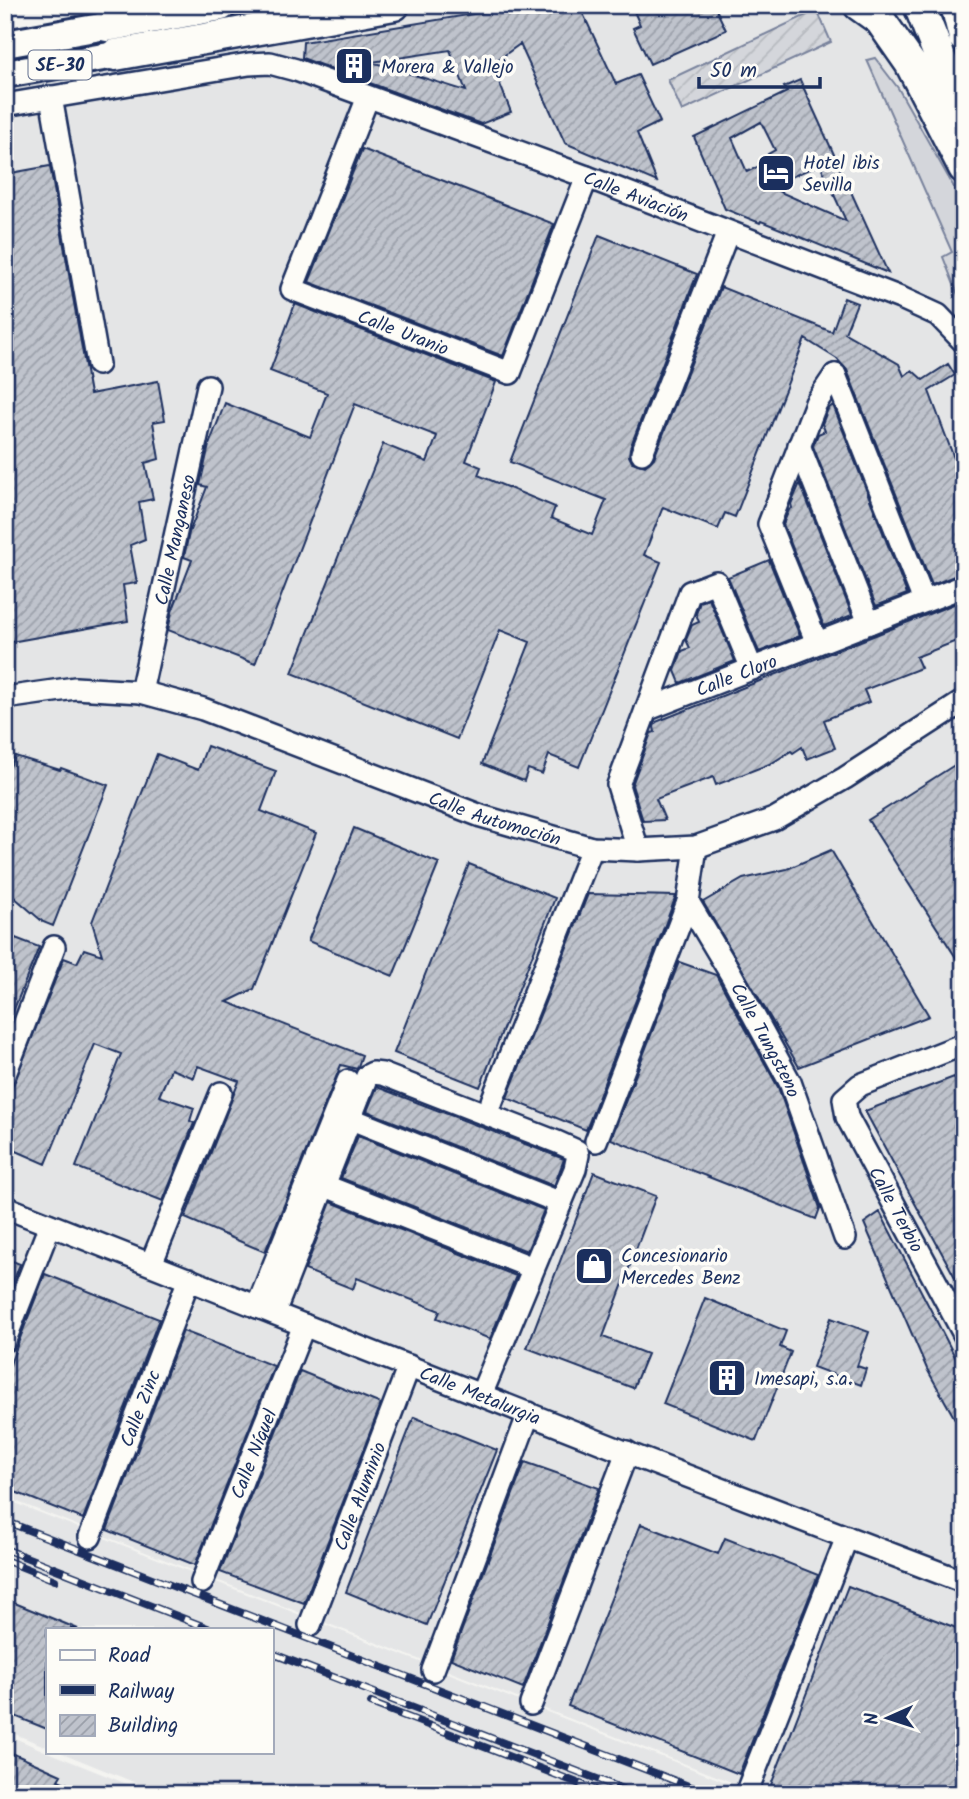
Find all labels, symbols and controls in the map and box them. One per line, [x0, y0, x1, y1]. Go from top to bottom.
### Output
building icon: Morera & Vallejo [333, 45, 375, 87]
scale bar [699, 46, 820, 90]
road number: SE-30 [28, 51, 92, 80]
place label: Morera & Vallejo [381, 53, 514, 83]
text: 50 m [710, 55, 757, 88]
place label: Hotel ibis Sevilla [803, 149, 880, 201]
hotel icon: Hotel ibis Sevilla [755, 152, 797, 194]
street label: Calle Aviación [578, 164, 692, 232]
street label: Calle Uranio [353, 303, 453, 365]
street label: Calle Manganeso [147, 472, 205, 608]
street label: Calle Cloro [692, 647, 782, 706]
street label: Calle Automoción [424, 784, 564, 855]
street label: Calle Tungsteno [721, 977, 807, 1102]
street label: Calle Terbio [859, 1162, 930, 1259]
place label: Concesionario Mercedes Benz [621, 1242, 741, 1294]
shop icon: Concesionario Mercedes Benz [573, 1245, 615, 1287]
building icon: Imesapi, s.a. [706, 1357, 748, 1399]
street label: Calle Metalurgia [414, 1359, 545, 1434]
place label: Imesapi, s.a. [754, 1365, 852, 1395]
street label: Calle Zinc [113, 1366, 170, 1452]
street label: Calle Níquel [223, 1405, 286, 1504]
street label: Calle Aluminio [327, 1438, 396, 1555]
legend [46, 1628, 273, 1754]
text: Road [108, 1640, 151, 1673]
text: Railway [108, 1676, 174, 1709]
north arrow [853, 1684, 923, 1754]
text: Building [108, 1710, 178, 1743]
text: N [858, 1712, 888, 1726]

